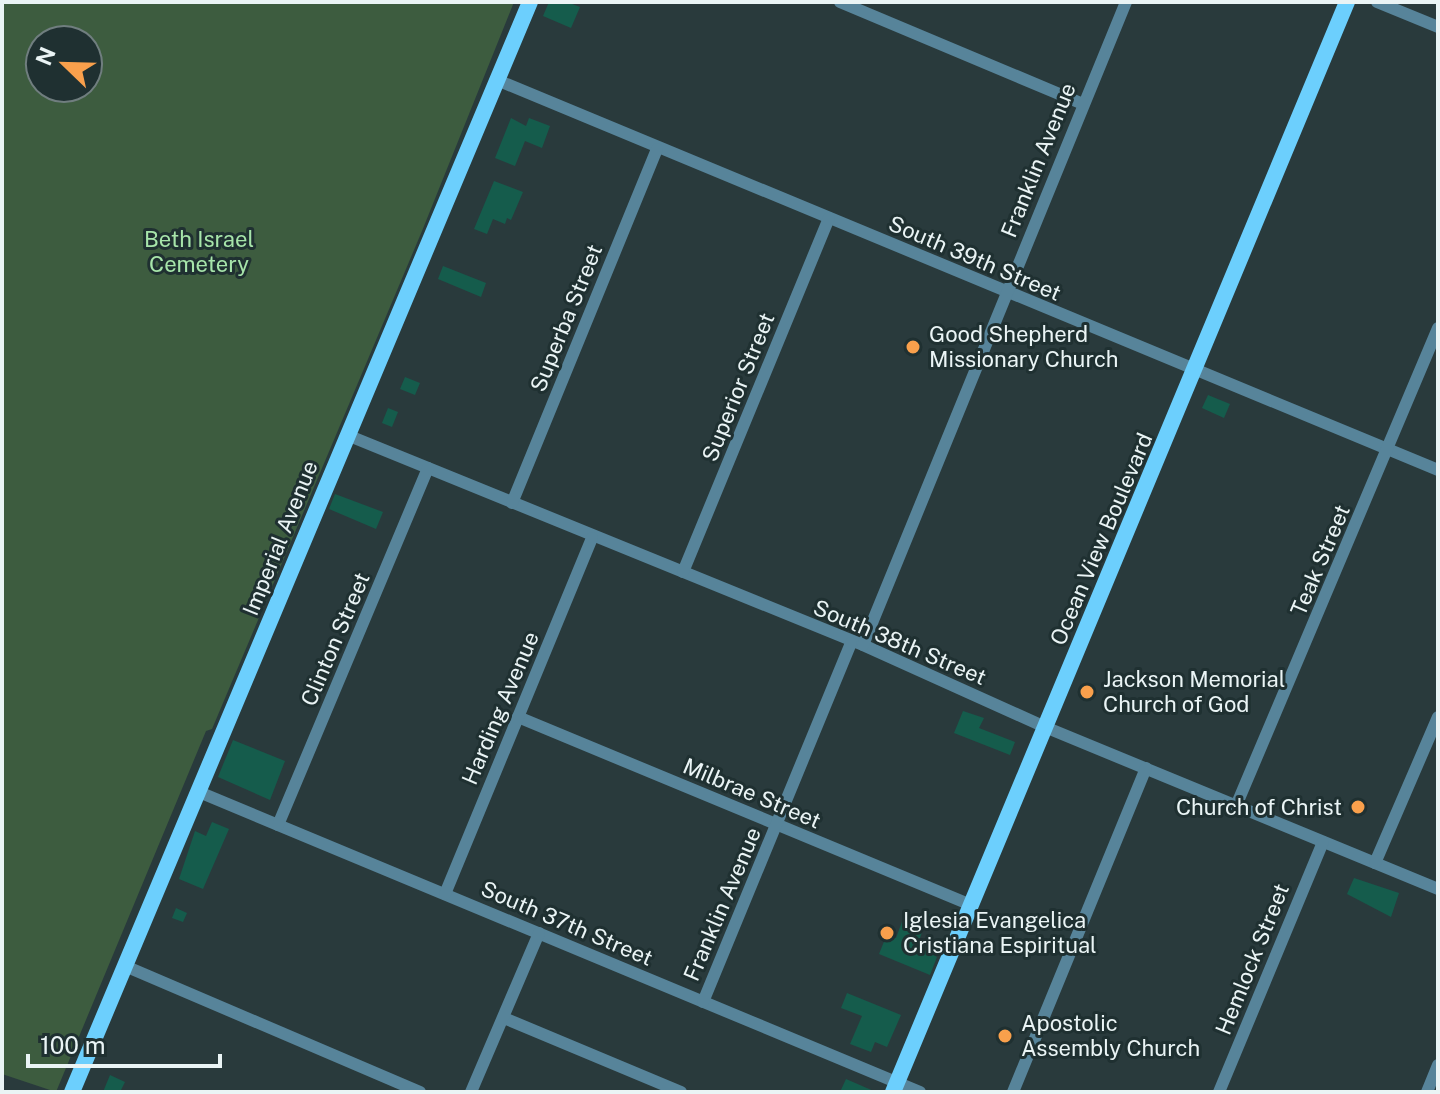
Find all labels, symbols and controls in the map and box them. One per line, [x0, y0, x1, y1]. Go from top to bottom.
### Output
north arrow [24, 24, 104, 104]
text: N [30, 43, 61, 69]
street label: Franklin Avenue [995, 79, 1081, 241]
street label: South 39th Street [885, 210, 1065, 306]
park label: Beth Israel Cemetery [144, 226, 254, 277]
street label: Superba Street [525, 241, 607, 395]
street label: Superior Street [696, 309, 780, 465]
place label: Good Shepherd Missionary Church [929, 321, 1118, 372]
marker: Good Shepherd Missionary Church [904, 338, 922, 356]
street label: Ocean View Boulevard [1045, 429, 1157, 649]
street label: Imperial Avenue [237, 457, 323, 619]
street label: Teak Street [1285, 501, 1355, 619]
street label: Clinton Street [295, 568, 375, 710]
street label: South 38th Street [810, 594, 990, 690]
street label: Harding Avenue [456, 628, 544, 788]
place label: Jackson Memorial Church of God [1103, 666, 1285, 717]
marker: Jackson Memorial Church of God [1078, 683, 1096, 701]
street label: Milbrae Street [679, 752, 825, 834]
place label: Church of Christ [1176, 794, 1342, 820]
marker: Church of Christ [1349, 798, 1367, 816]
street label: Franklin Avenue [678, 823, 766, 985]
street label: South 37th Street [477, 875, 657, 971]
street label: Hemlock Street [1210, 880, 1294, 1038]
place label: Iglesia Evangelica Cristiana Espiritual [903, 907, 1097, 958]
marker: Iglesia Evangelica Cristiana Espiritual [878, 924, 896, 942]
place label: Apostolic Assembly Church [1021, 1010, 1200, 1061]
scale bar [28, 1018, 220, 1068]
marker: Apostolic Assembly Church [996, 1027, 1014, 1045]
text: 100 m [40, 1031, 106, 1059]

